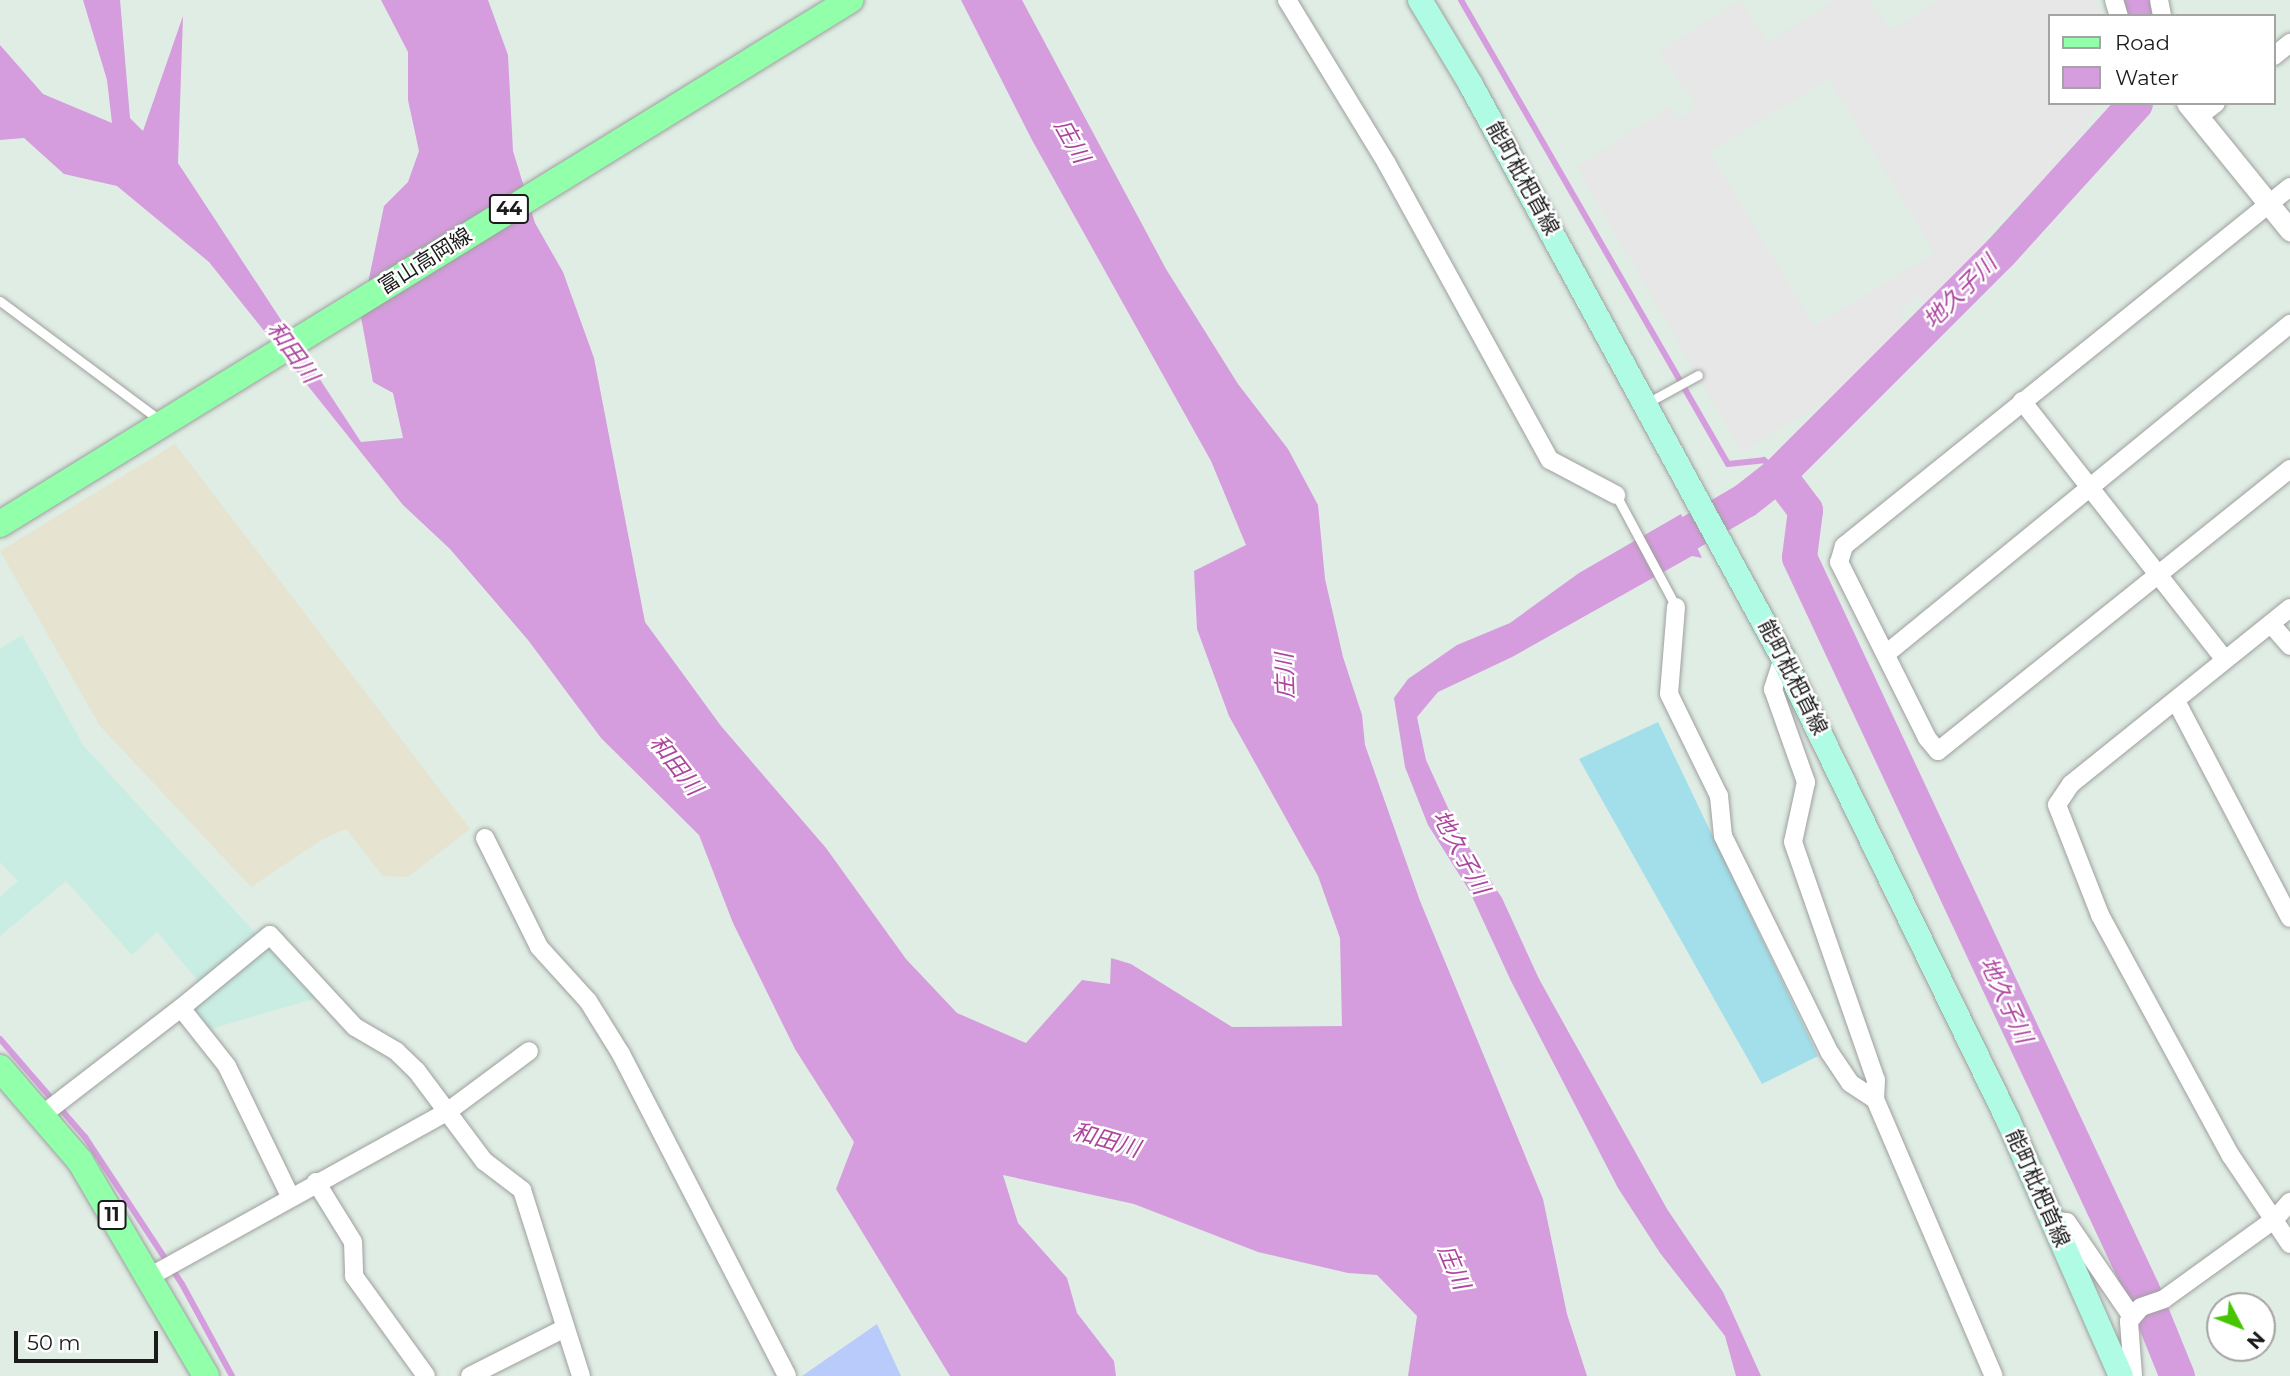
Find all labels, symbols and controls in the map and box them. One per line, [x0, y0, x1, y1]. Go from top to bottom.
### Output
legend [2048, 14, 2276, 105]
text: Road [2115, 30, 2170, 55]
text: Water [2115, 65, 2179, 90]
water label: 庄川 [1049, 114, 1095, 168]
street label: 能町枇杷首線 [1481, 117, 1565, 239]
road number: 44 [488, 194, 530, 224]
street label: 富山高岡線 [374, 222, 476, 300]
water label: 地久子川 [1918, 250, 2002, 334]
water label: 和田川 [262, 316, 324, 388]
street label: 能町枇杷首線 [1753, 615, 1833, 739]
water label: 庄川 [1270, 653, 1300, 699]
water label: 和田川 [644, 729, 708, 801]
water label: 地久子川 [1427, 805, 1495, 899]
water label: 地久子川 [1974, 952, 2038, 1048]
water label: 和田川 [1069, 1117, 1143, 1163]
street label: 能町枇杷首線 [2001, 1125, 2075, 1251]
road number: 11 [96, 1200, 128, 1231]
water label: 庄川 [1432, 1240, 1476, 1294]
north arrow [2206, 1292, 2276, 1362]
scale bar [18, 1316, 161, 1360]
text: N [2242, 1327, 2269, 1353]
text: 50 m [27, 1330, 81, 1355]

